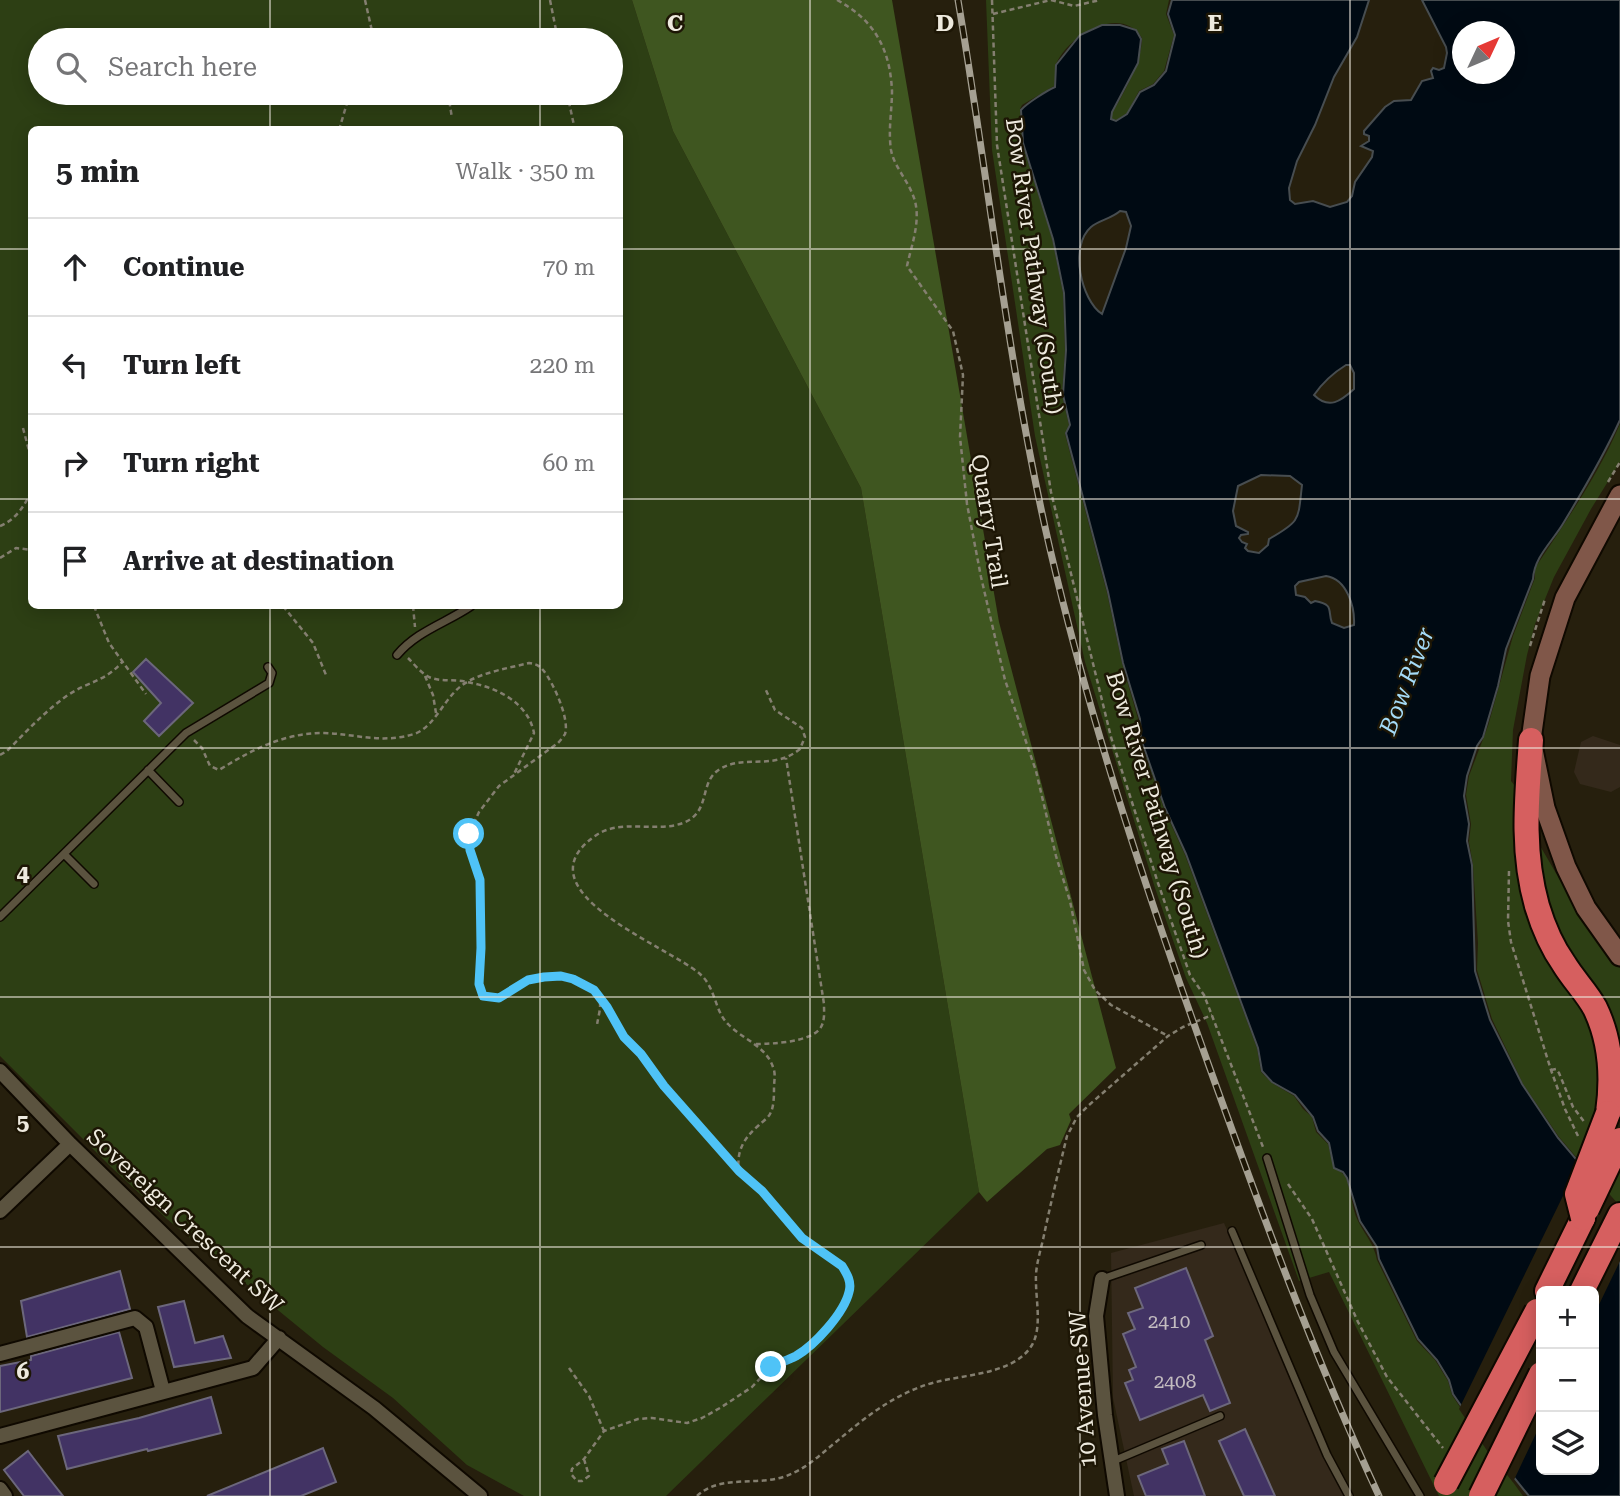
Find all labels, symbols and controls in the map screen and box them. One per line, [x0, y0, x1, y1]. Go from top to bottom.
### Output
text: C [667, 10, 683, 37]
text: D [936, 10, 954, 37]
text: E [1208, 10, 1222, 37]
north arrow [1452, 21, 1515, 84]
search box [28, 28, 623, 105]
icon: search [52, 48, 90, 86]
text: Search here [108, 52, 257, 82]
street label: Bow River Pathway (South) [1000, 116, 1068, 416]
text: 5 min [56, 154, 139, 189]
text: Walk · 350 m [456, 158, 595, 185]
icon: ahead [56, 248, 94, 286]
text: Continue [123, 252, 245, 282]
text: 70 m [542, 254, 595, 281]
icon: left [56, 346, 94, 384]
text: Turn left [123, 350, 241, 380]
text: 220 m [530, 352, 595, 379]
icon: right [56, 444, 94, 482]
text: Turn right [123, 448, 259, 478]
text: 60 m [542, 450, 595, 477]
street label: Quarry Trail [965, 452, 1013, 590]
icon: arrive [56, 542, 94, 580]
text: Arrive at destination [123, 546, 394, 576]
water label: Bow River [1373, 623, 1440, 739]
street label: Bow River Pathway (South) [1100, 668, 1214, 962]
route start [453, 818, 484, 849]
text: 4 [17, 860, 30, 887]
text: 5 [17, 1109, 30, 1136]
street label: Sovereign Crescent SW [81, 1123, 289, 1319]
map controls [1536, 1286, 1599, 1475]
button: + [1536, 1286, 1599, 1349]
street label: 10 Avenue SW [1064, 1309, 1102, 1468]
house number: 2410 [1148, 1310, 1190, 1333]
button: − [1536, 1349, 1599, 1412]
route end [755, 1351, 786, 1382]
text: 6 [17, 1358, 30, 1385]
house number: 2408 [1154, 1370, 1196, 1393]
button: layers [1536, 1412, 1599, 1475]

